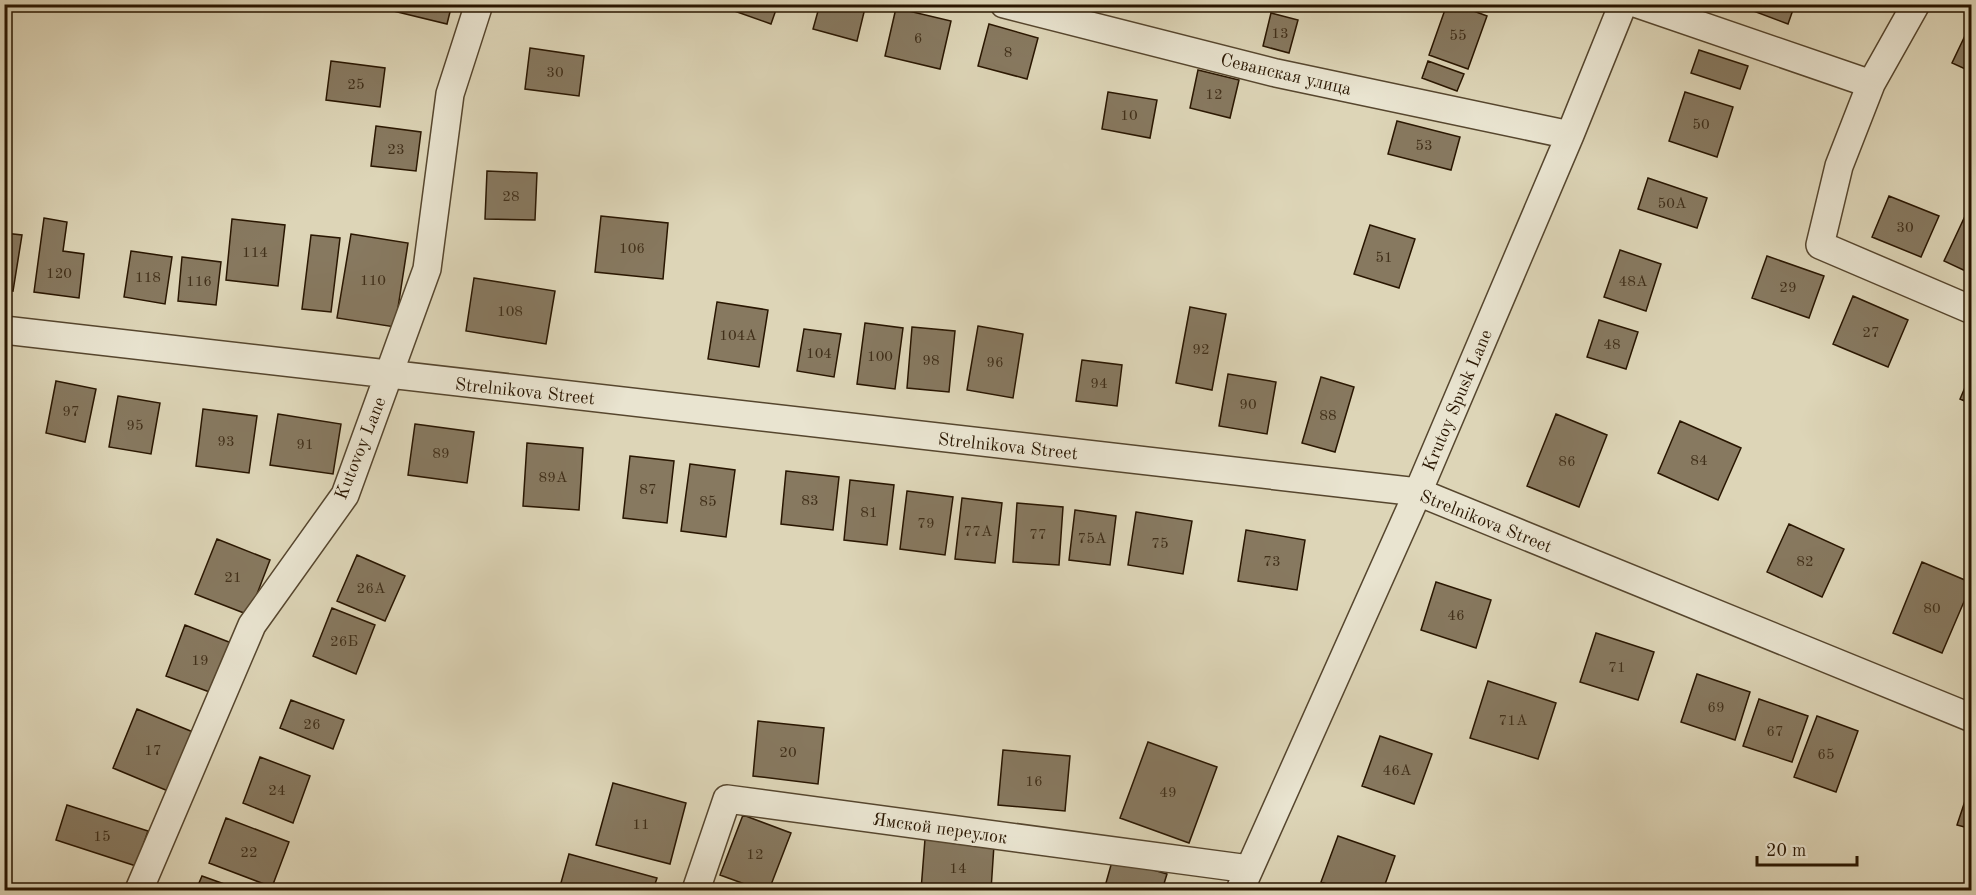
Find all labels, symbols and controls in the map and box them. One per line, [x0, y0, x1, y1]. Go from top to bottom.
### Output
house number: 13 [1271, 27, 1289, 42]
house number: 55 [1449, 29, 1467, 44]
house number: 6 [914, 32, 922, 47]
house number: 8 [1004, 46, 1012, 61]
street label: Севанская улица [1218, 51, 1353, 99]
house number: 30 [546, 66, 564, 81]
house number: 25 [347, 78, 365, 93]
house number: 12 [1205, 88, 1223, 103]
house number: 10 [1120, 109, 1138, 124]
house number: 50 [1692, 118, 1710, 133]
house number: 53 [1415, 139, 1433, 154]
house number: 23 [387, 143, 405, 158]
house number: 28 [502, 190, 520, 205]
house number: 50А [1658, 197, 1687, 212]
house number: 30 [1896, 221, 1914, 236]
house number: 106 [619, 242, 645, 257]
house number: 114 [242, 246, 268, 261]
house number: 51 [1375, 251, 1393, 266]
house number: 120 [46, 267, 72, 282]
house number: 118 [135, 271, 161, 286]
house number: 110 [360, 274, 386, 289]
house number: 116 [186, 275, 212, 290]
house number: 48А [1619, 275, 1648, 290]
house number: 29 [1779, 281, 1797, 296]
house number: 108 [497, 305, 523, 320]
house number: 27 [1862, 326, 1880, 341]
street label: Krutoy Spusk Lane [1420, 327, 1496, 474]
house number: 104А [719, 329, 757, 344]
house number: 48 [1603, 338, 1621, 353]
house number: 92 [1192, 343, 1210, 358]
house number: 104 [806, 347, 832, 362]
house number: 100 [867, 350, 893, 365]
house number: 98 [922, 354, 940, 369]
house number: 96 [986, 356, 1004, 371]
street label: Strelnikova Street [454, 376, 596, 408]
house number: 94 [1090, 377, 1108, 392]
street label: Kutovoy Lane [332, 395, 390, 502]
house number: 90 [1239, 398, 1257, 413]
house number: 97 [62, 405, 80, 420]
house number: 88 [1319, 409, 1337, 424]
house number: 95 [126, 419, 144, 434]
street label: Strelnikova Street [937, 431, 1079, 463]
house number: 93 [217, 435, 235, 450]
house number: 91 [296, 438, 314, 453]
house number: 89 [432, 447, 450, 462]
house number: 84 [1690, 454, 1708, 469]
house number: 86 [1558, 455, 1576, 470]
house number: 89А [539, 471, 568, 486]
house number: 87 [639, 483, 657, 498]
street label: Strelnikova Street [1417, 487, 1554, 557]
house number: 83 [801, 494, 819, 509]
house number: 85 [699, 495, 717, 510]
house number: 81 [860, 506, 878, 521]
house number: 79 [917, 517, 935, 532]
house number: 77А [964, 525, 993, 540]
house number: 77 [1029, 528, 1047, 543]
house number: 75А [1078, 532, 1107, 547]
house number: 75 [1151, 537, 1169, 552]
house number: 73 [1263, 555, 1281, 570]
house number: 82 [1796, 555, 1814, 570]
house number: 21 [224, 571, 242, 586]
house number: 26А [357, 582, 386, 597]
house number: 80 [1923, 602, 1941, 617]
house number: 46 [1447, 609, 1465, 624]
house number: 26Б [330, 635, 358, 650]
house number: 19 [191, 654, 209, 669]
house number: 71 [1608, 661, 1626, 676]
house number: 69 [1707, 701, 1725, 716]
house number: 71А [1499, 714, 1528, 729]
house number: 26 [303, 718, 321, 733]
house number: 67 [1766, 725, 1784, 740]
house number: 17 [144, 744, 162, 759]
house number: 20 [779, 746, 797, 761]
house number: 65 [1817, 748, 1835, 763]
house number: 46А [1383, 764, 1412, 779]
house number: 16 [1025, 775, 1043, 790]
house number: 24 [268, 784, 286, 799]
house number: 49 [1159, 786, 1177, 801]
street label: Ямской переулок [871, 811, 1008, 847]
house number: 11 [632, 818, 650, 833]
scale bar [1757, 829, 1858, 867]
house number: 15 [93, 830, 111, 845]
text: 20 m [1766, 842, 1806, 860]
house number: 22 [240, 846, 258, 861]
house number: 12 [746, 848, 764, 863]
house number: 14 [949, 862, 967, 877]

